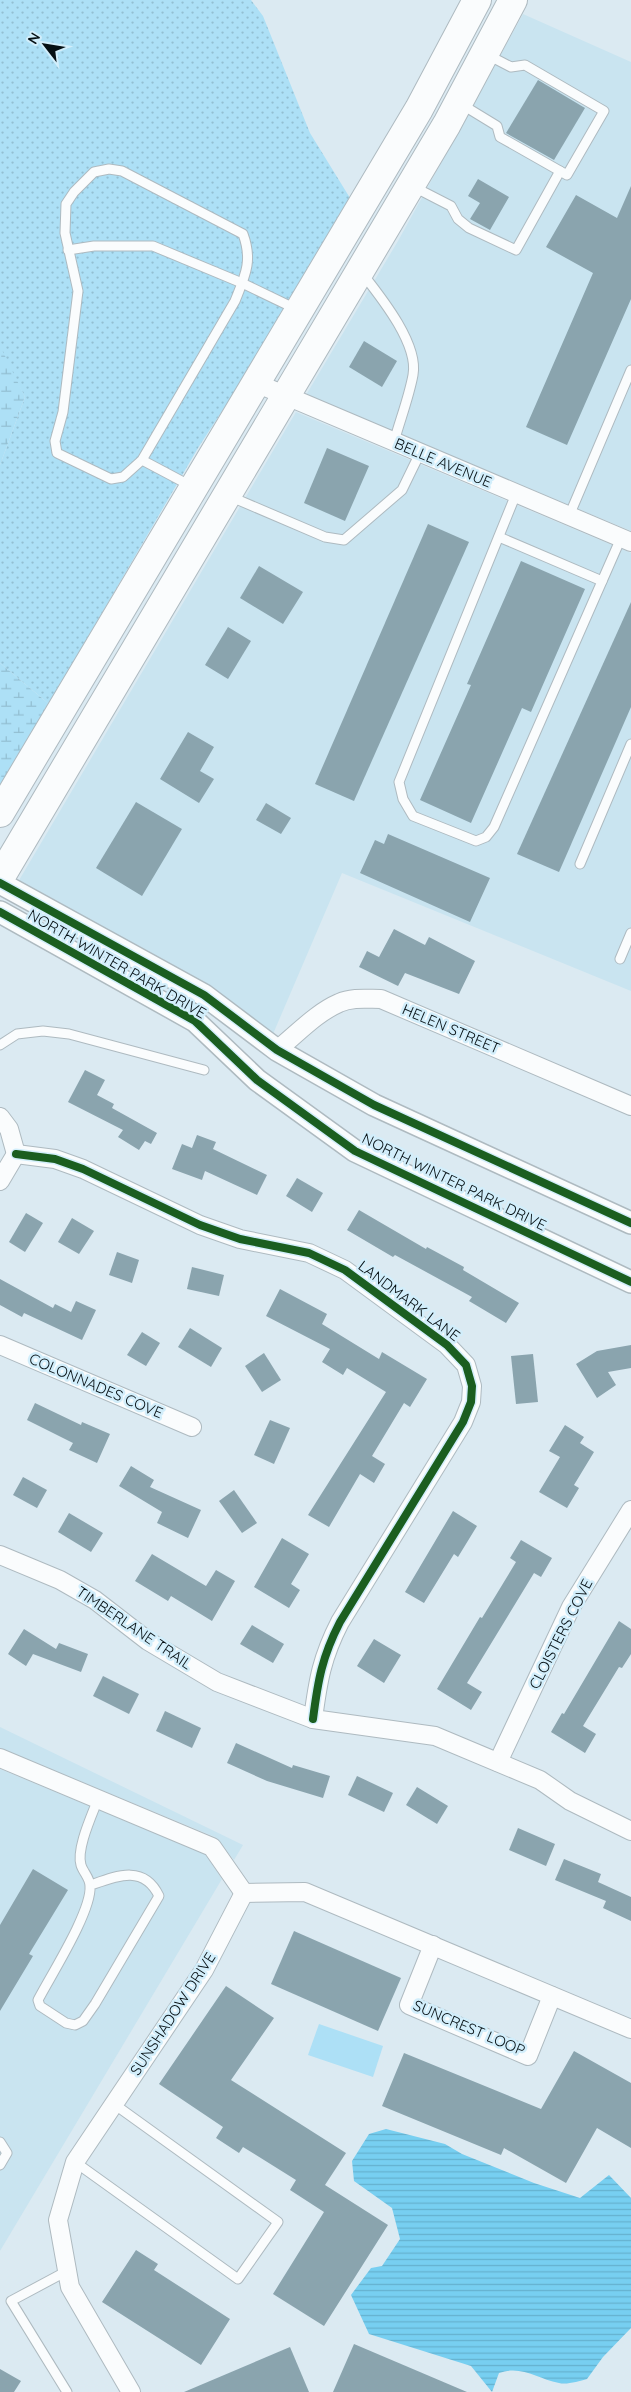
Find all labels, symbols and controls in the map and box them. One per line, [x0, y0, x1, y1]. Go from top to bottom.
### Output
north arrow [20, 20, 70, 70]
text: N [23, 29, 44, 47]
street label: BELLE AVENUE [392, 434, 495, 492]
street label: NORTH WINTER PARK DRIVE [25, 905, 210, 1022]
street label: HELEN STREET [399, 999, 503, 1058]
street label: NORTH WINTER PARK DRIVE [359, 1129, 549, 1234]
street label: LANDMARK LANE [355, 1256, 464, 1345]
street label: COLONNADES COVE [26, 1349, 166, 1422]
street label: CLOISTERS COVE [525, 1576, 597, 1692]
street label: TIMBERLANE TRAIL [73, 1582, 196, 1673]
street label: SUNSHADOW DRIVE [126, 1949, 219, 2079]
street label: SUNCREST LOOP [410, 1995, 528, 2060]

